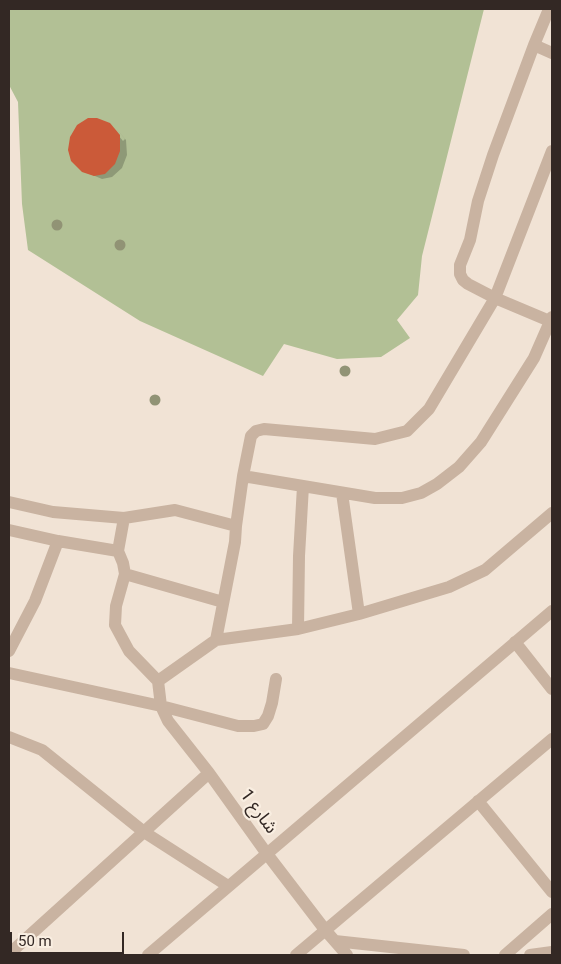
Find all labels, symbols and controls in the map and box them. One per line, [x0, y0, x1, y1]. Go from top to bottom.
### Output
street label: شارع 1 [235, 786, 281, 838]
scale bar [12, 922, 126, 954]
text: 50 m [18, 932, 52, 950]

